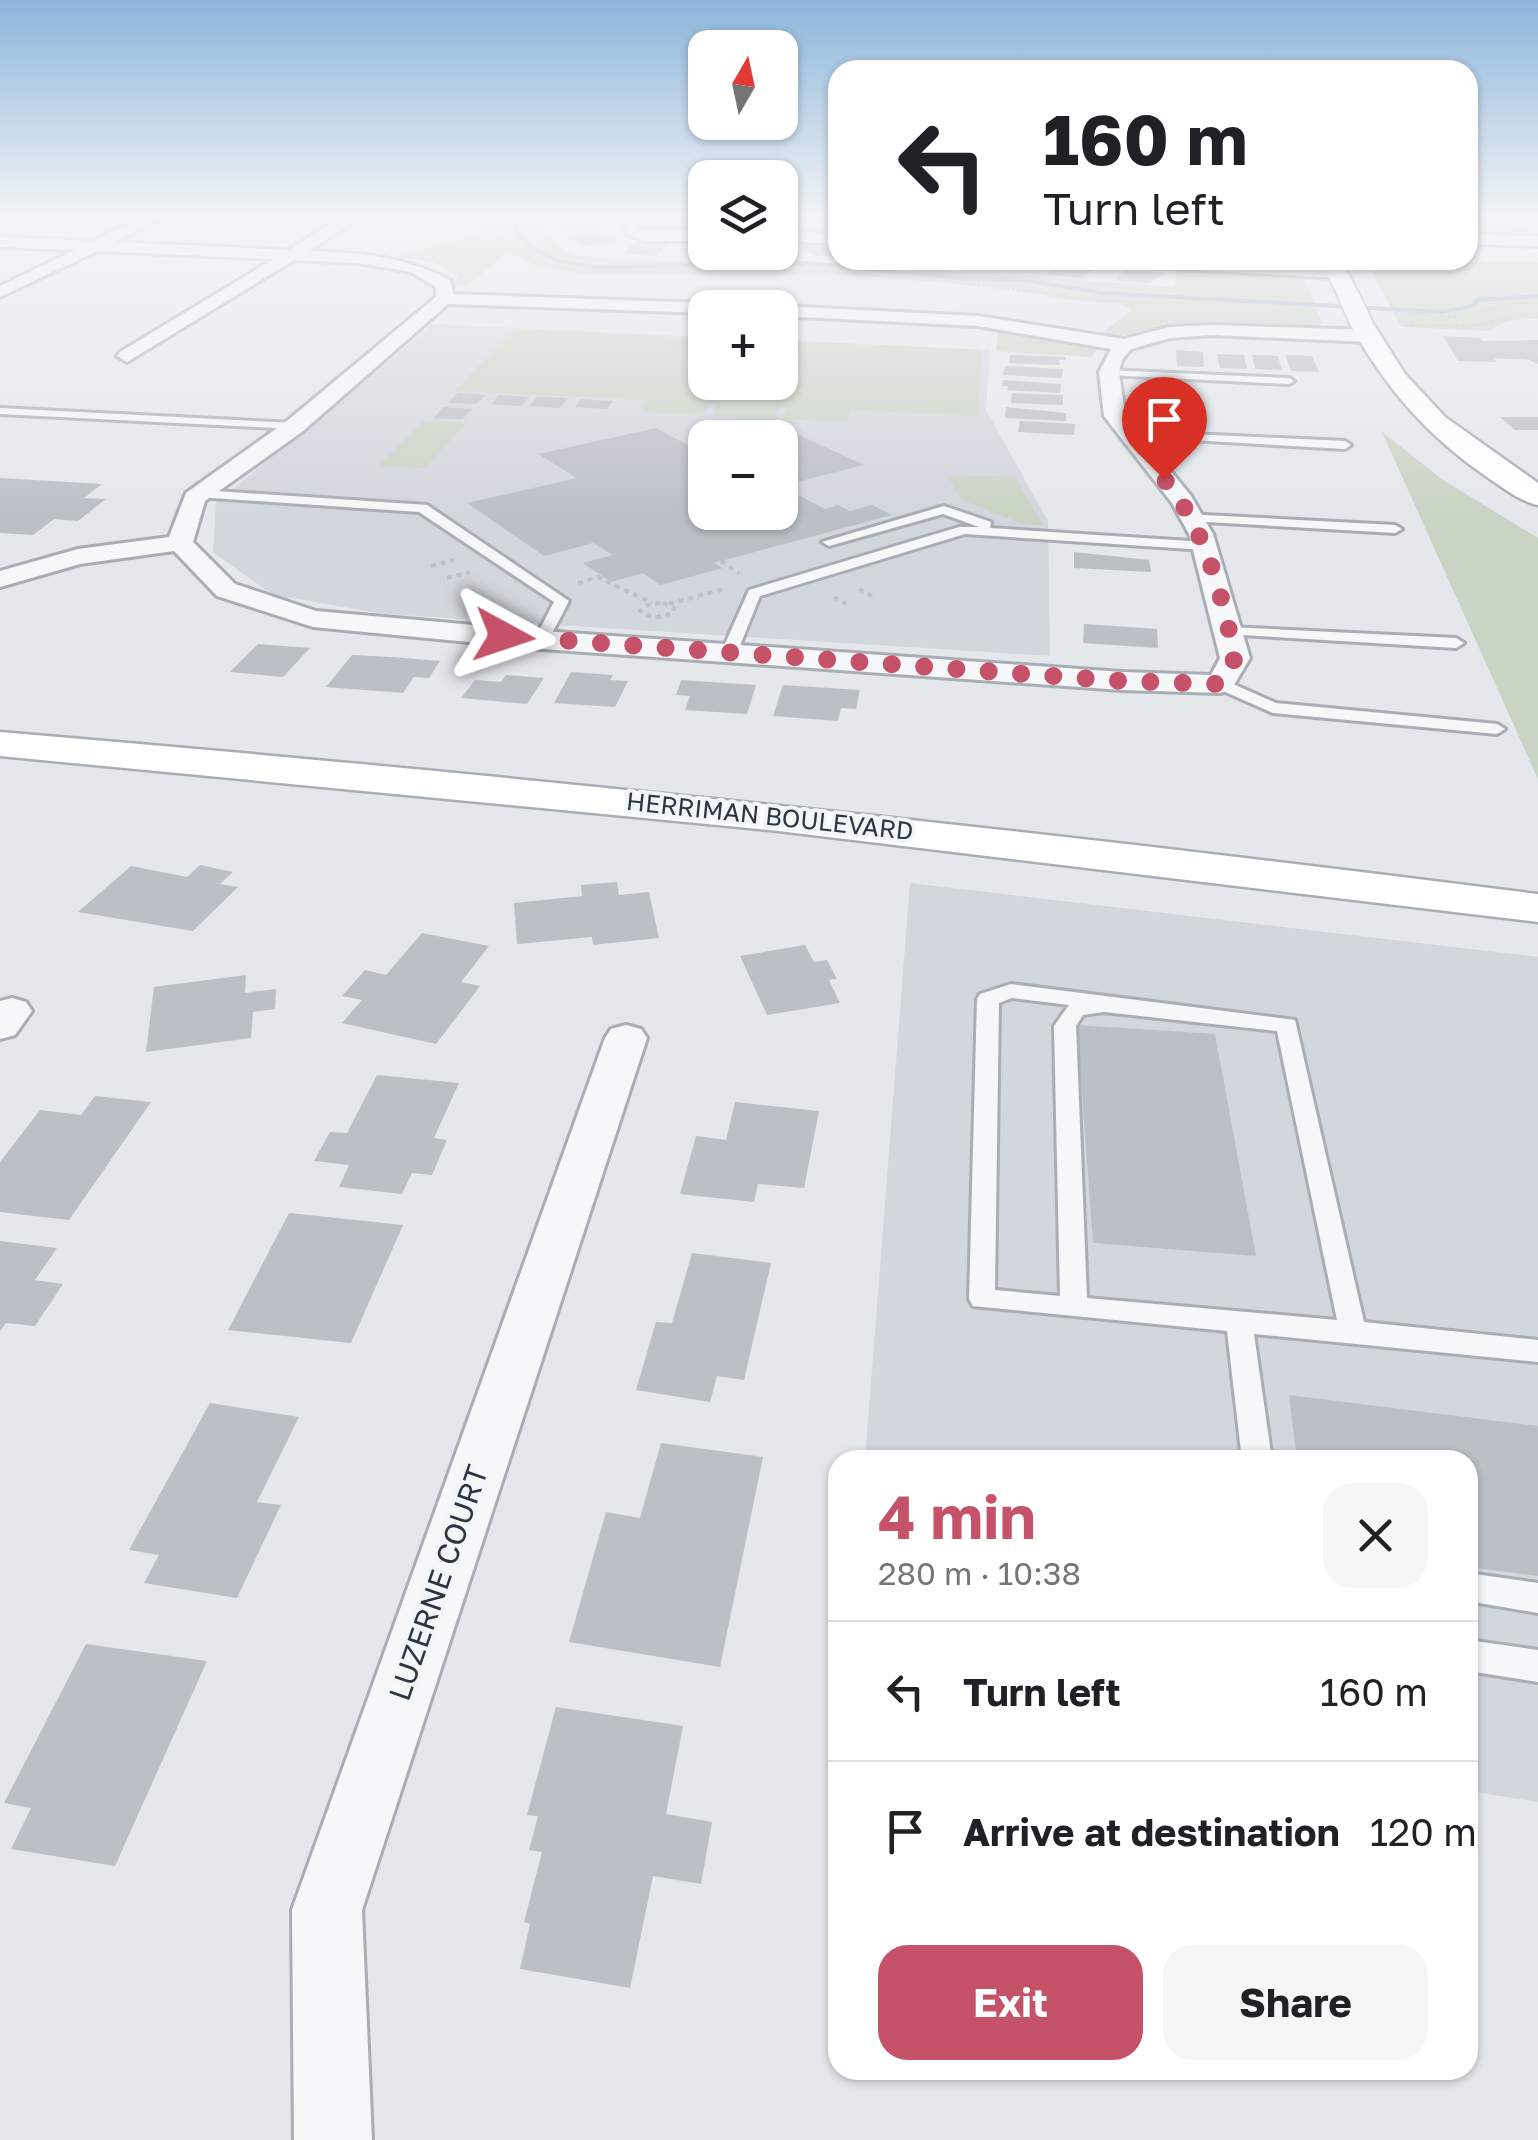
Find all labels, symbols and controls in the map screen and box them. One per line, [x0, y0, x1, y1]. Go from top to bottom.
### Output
north arrow [688, 30, 798, 140]
map controls [688, 30, 798, 530]
text: 160 m [1043, 96, 1248, 180]
icon: left [878, 100, 1008, 230]
button: layers [688, 160, 798, 270]
text: Turn left [1043, 181, 1225, 235]
button: + [688, 290, 798, 400]
pin [1122, 377, 1207, 480]
icon: arrive [1137, 392, 1192, 447]
button: − [688, 420, 798, 530]
position arrow [452, 584, 556, 688]
street label: HERRIMAN BOULEVARD [625, 785, 915, 846]
street label: LUZERNE COURT [381, 1460, 495, 1705]
text: 4 min [878, 1480, 1036, 1552]
button: close [1323, 1483, 1428, 1588]
text: 280 m · 10:38 [878, 1554, 1081, 1592]
icon: left [878, 1664, 933, 1719]
text: Turn left [963, 1669, 1121, 1714]
text: 160 m [1320, 1669, 1428, 1714]
icon: arrive [878, 1804, 933, 1859]
text: Arrive at destination [963, 1809, 1340, 1854]
text: 120 m [1370, 1809, 1477, 1854]
button: Exit [878, 1945, 1143, 2060]
button: Share [1163, 1945, 1428, 2060]

